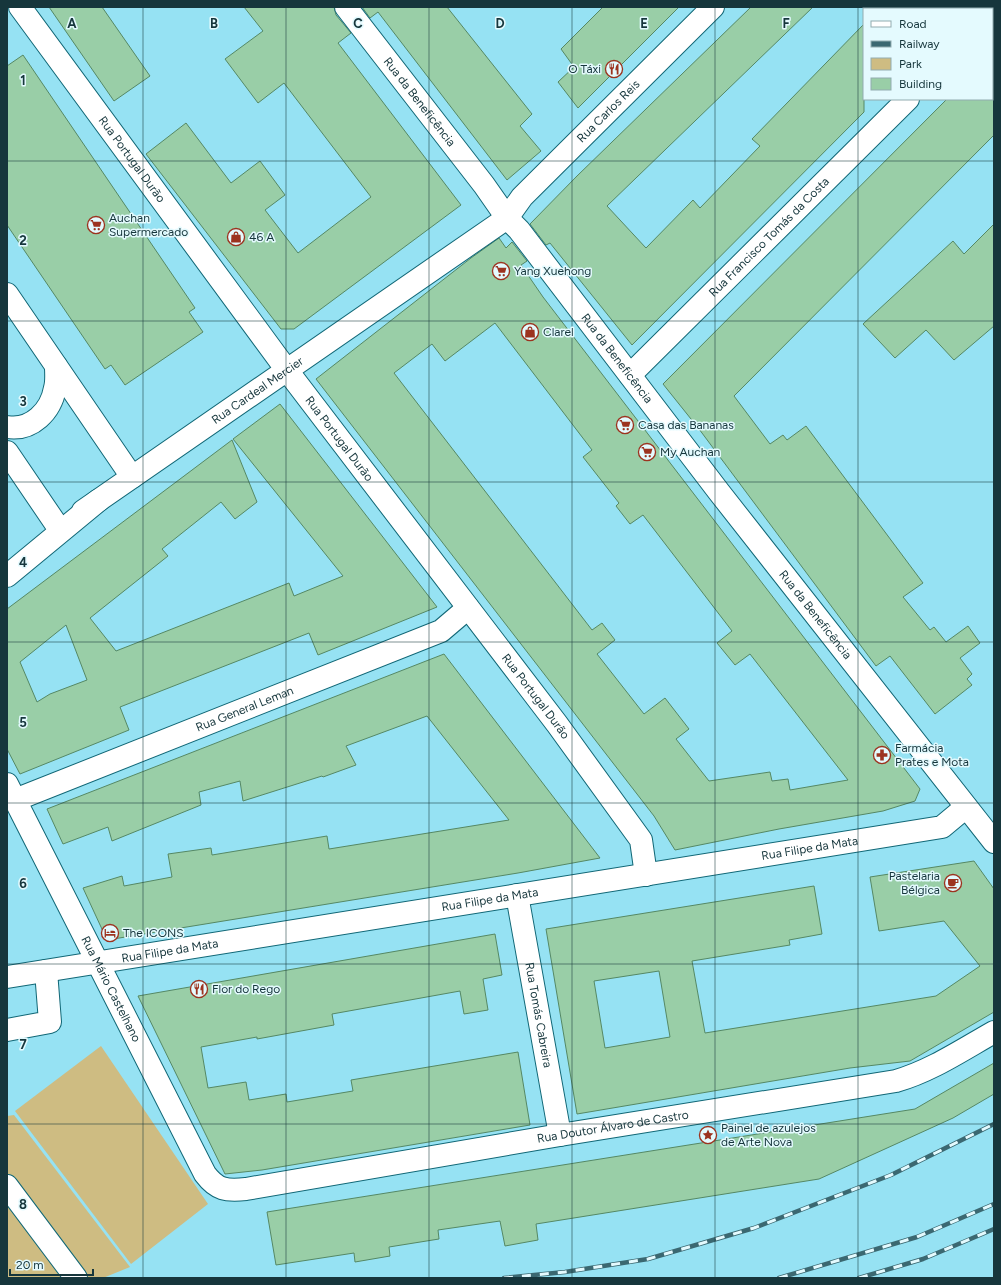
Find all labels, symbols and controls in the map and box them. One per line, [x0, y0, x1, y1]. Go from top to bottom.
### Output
legend [863, 8, 993, 100]
text: A [67, 16, 77, 31]
text: B [210, 16, 218, 31]
text: C [353, 16, 363, 31]
text: D [495, 16, 505, 31]
text: E [640, 16, 648, 31]
text: F [782, 16, 790, 31]
text: Road [899, 17, 927, 31]
text: Railway [899, 37, 940, 51]
street label: Rua da Beneficência [381, 54, 458, 149]
text: Park [899, 57, 922, 71]
restaurant icon: O Táxi [604, 59, 624, 79]
place label: O Táxi [568, 62, 601, 76]
text: 1 [20, 73, 26, 88]
street label: Rua Carlos Reis [574, 77, 643, 145]
text: Building [899, 77, 942, 91]
street label: Rua Portugal Durão [96, 114, 168, 205]
street label: Rua Francisco Tomás da Costa [706, 174, 832, 300]
place label: Auchan Supermercado [109, 211, 188, 239]
supermarket icon: Auchan Supermercado [86, 215, 106, 235]
shop icon: 46 A [226, 227, 246, 247]
place label: 46 A [249, 230, 274, 244]
text: 2 [19, 233, 27, 248]
supermarket icon: Yang Xuehong [491, 261, 511, 281]
place label: Yang Xuehong [514, 264, 591, 278]
street label: Rua da Beneficência [578, 311, 656, 406]
shop icon: Clarel [520, 322, 540, 342]
place label: Clarel [543, 325, 574, 339]
street label: Rua Cardeal Mercier [209, 354, 306, 427]
street label: Rua Portugal Durão [302, 393, 376, 484]
text: 3 [19, 394, 27, 409]
supermarket icon: Casa das Bananas [615, 415, 635, 435]
place label: Casa das Bananas [638, 418, 734, 432]
supermarket icon: My Auchan [637, 442, 657, 462]
place label: My Auchan [660, 445, 721, 459]
text: 4 [19, 555, 27, 570]
street label: Rua da Beneficência [776, 567, 855, 662]
street label: Rua Portugal Durão [499, 651, 573, 742]
street label: Rua General Leman [194, 683, 296, 735]
text: 5 [19, 715, 27, 730]
place label: Farmácia Prates e Mota [895, 741, 969, 769]
pharmacy icon: Farmácia Prates e Mota [872, 745, 892, 765]
street label: Rua Filipe da Mata [760, 834, 859, 863]
place label: Pastelaria Bélgica [889, 869, 940, 897]
cafe icon: Pastelaria Bélgica [943, 873, 963, 893]
text: 6 [19, 876, 27, 891]
street label: Rua Filipe da Mata [440, 885, 539, 914]
hotel icon: The ICONS [100, 923, 120, 943]
place label: The ICONS [123, 926, 184, 940]
street label: Rua Mário Castelhano [78, 934, 144, 1044]
street label: Rua Filipe da Mata [121, 936, 219, 966]
street label: Rua Tomás Cabreira [522, 961, 555, 1069]
restaurant icon: Flor do Rego [189, 979, 209, 999]
place label: Flor do Rego [212, 982, 280, 996]
text: 7 [19, 1037, 27, 1052]
street label: Rua Doutor Álvaro de Castro [536, 1107, 690, 1146]
place label: Painel de azulejos de Arte Nova [721, 1121, 816, 1149]
place icon: Painel de azulejos de Arte Nova [698, 1125, 718, 1145]
text: 8 [19, 1197, 27, 1212]
scale bar [10, 1251, 93, 1277]
text: 20 m [16, 1258, 44, 1272]

